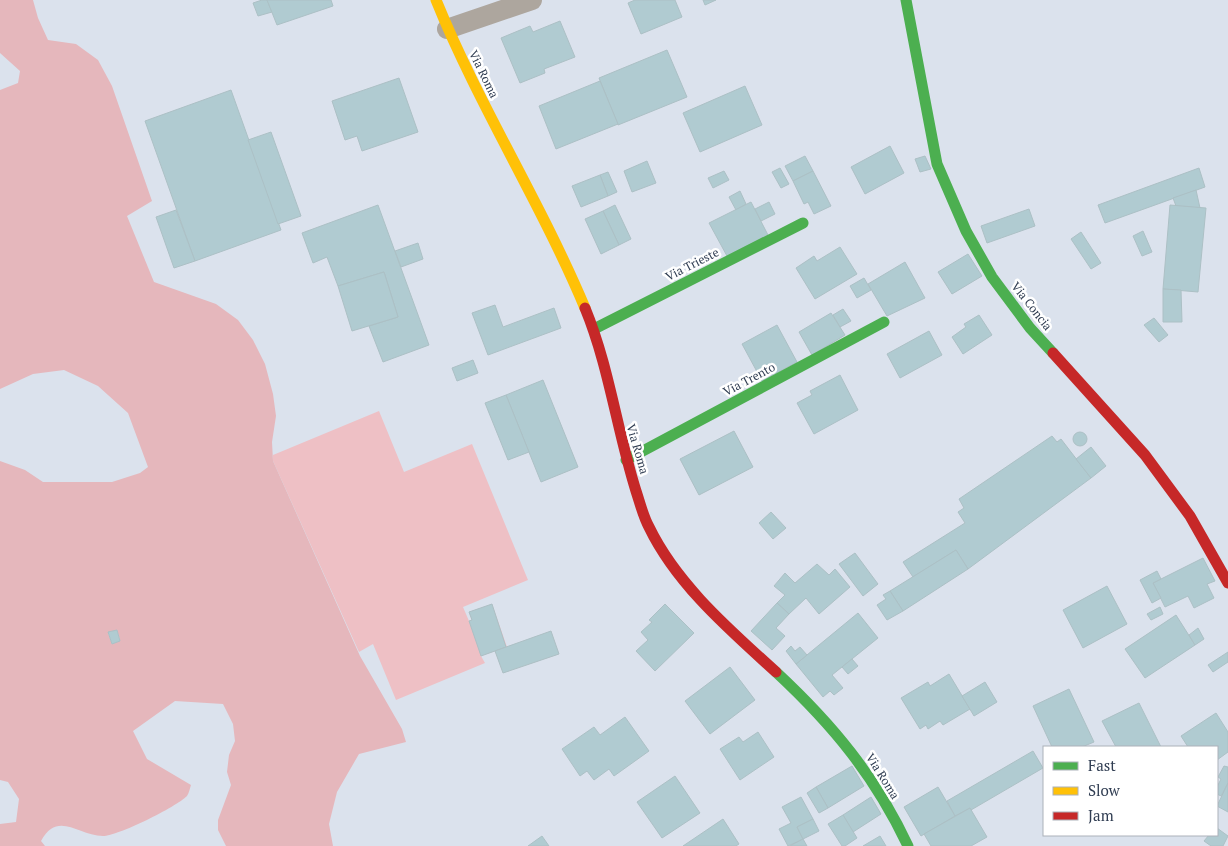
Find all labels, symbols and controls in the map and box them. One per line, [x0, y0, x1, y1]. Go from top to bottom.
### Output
street label: Via Roma [466, 48, 502, 100]
street label: Via Trieste [663, 244, 721, 284]
street label: Via Concia [1008, 279, 1056, 333]
street label: Via Trento [720, 359, 778, 399]
street label: Via Roma [624, 422, 652, 476]
legend [1043, 746, 1218, 836]
street label: Via Roma [863, 750, 903, 802]
text: Fast [1088, 755, 1116, 775]
text: Slow [1088, 780, 1121, 800]
text: Jam [1088, 805, 1114, 825]

